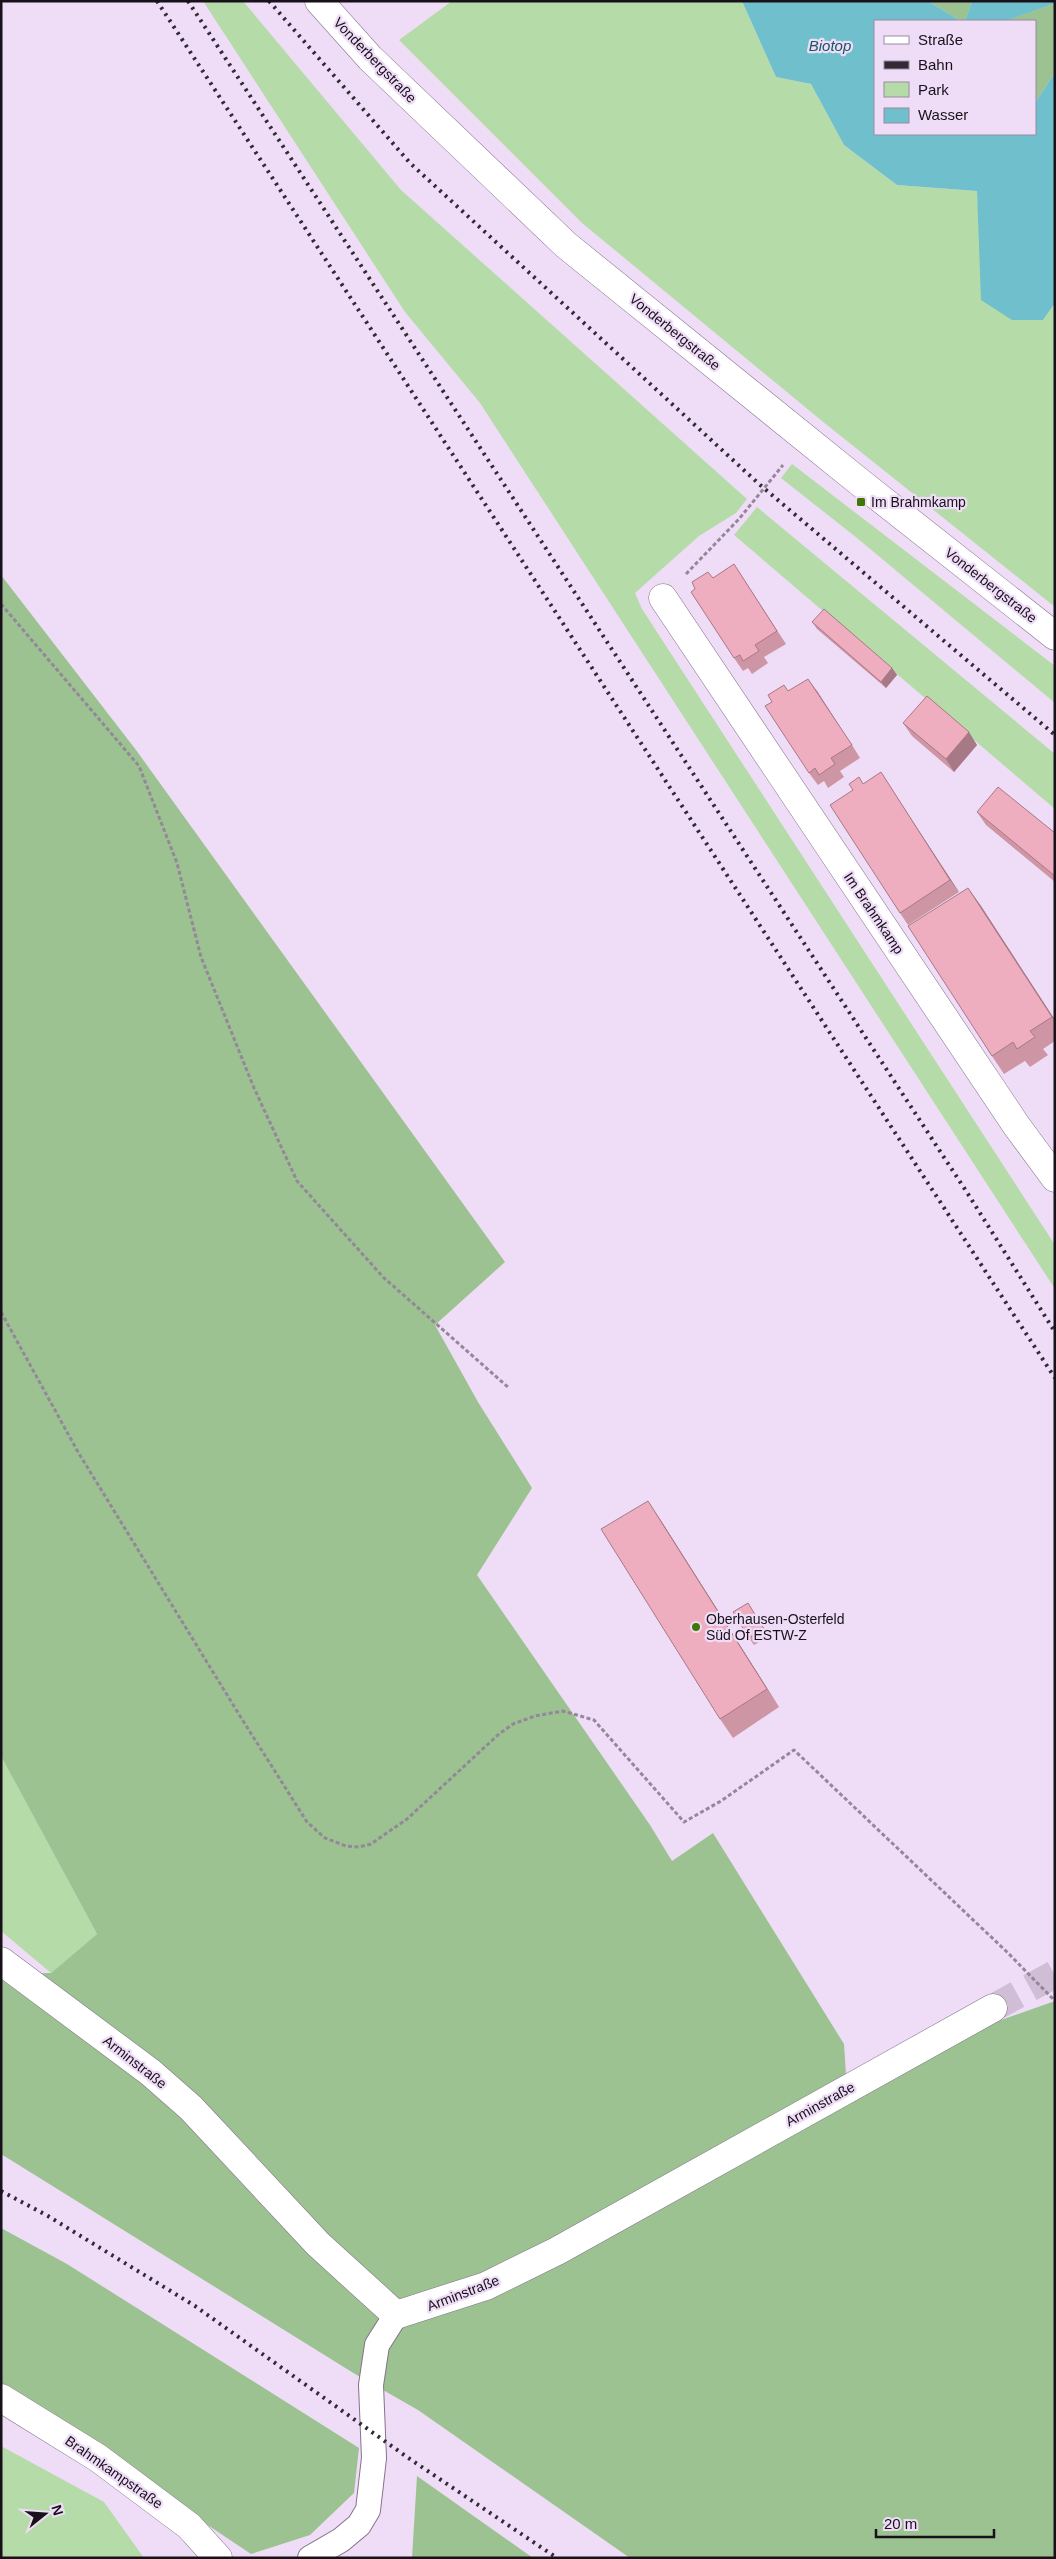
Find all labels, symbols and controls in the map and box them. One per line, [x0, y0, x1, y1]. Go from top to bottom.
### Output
street label: Vonderbergstraße [330, 14, 420, 106]
legend [874, 20, 1036, 135]
text: Straße [918, 31, 963, 48]
water label: Biotop [809, 37, 851, 54]
text: Bahn [918, 56, 953, 73]
text: Park [918, 81, 949, 98]
text: Wasser [918, 106, 968, 123]
street label: Vonderbergstraße [626, 291, 724, 374]
place label: Im Brahmkamp [871, 494, 966, 510]
marker: Im Brahmkamp [855, 496, 867, 508]
street label: Vonderbergstraße [942, 544, 1040, 626]
street label: Im Brahmkamp [841, 869, 907, 957]
place label: Oberhausen-Osterfeld Süd Of ESTW-Z [706, 1611, 845, 1643]
marker: Oberhausen-Osterfeld Süd Of ESTW-Z [690, 1621, 702, 1633]
street label: Arminstraße [100, 2032, 170, 2092]
street label: Arminstraße [783, 2078, 857, 2129]
street label: Arminstraße [425, 2272, 502, 2314]
street label: Brahmkampstraße [62, 2432, 166, 2512]
north arrow [20, 2489, 70, 2539]
text: N [48, 2503, 67, 2517]
scale bar [876, 2506, 994, 2538]
text: 20 m [884, 2515, 917, 2532]

